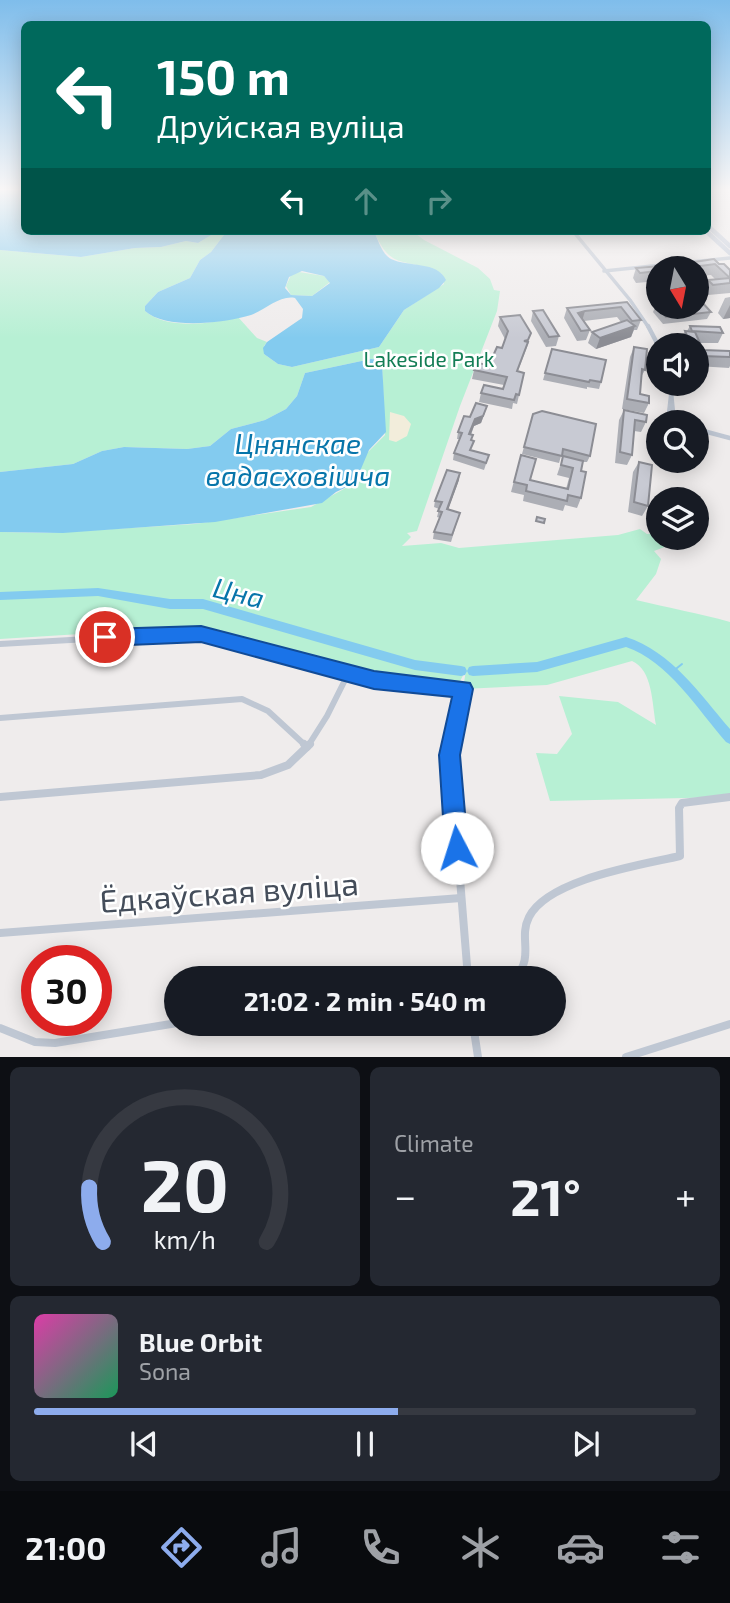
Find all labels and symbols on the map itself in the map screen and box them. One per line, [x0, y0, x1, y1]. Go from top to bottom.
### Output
north arrow [646, 256, 709, 318]
park label: Lakeside Park [364, 346, 495, 371]
water label: Цнянскае вадасховішча [206, 426, 390, 492]
water label: Цна [210, 569, 268, 615]
pin [75, 607, 135, 667]
position arrow [420, 811, 494, 885]
street label: Ёдкаўская вуліца [98, 863, 360, 920]
speed limit sign: 30 [21, 945, 112, 1036]

